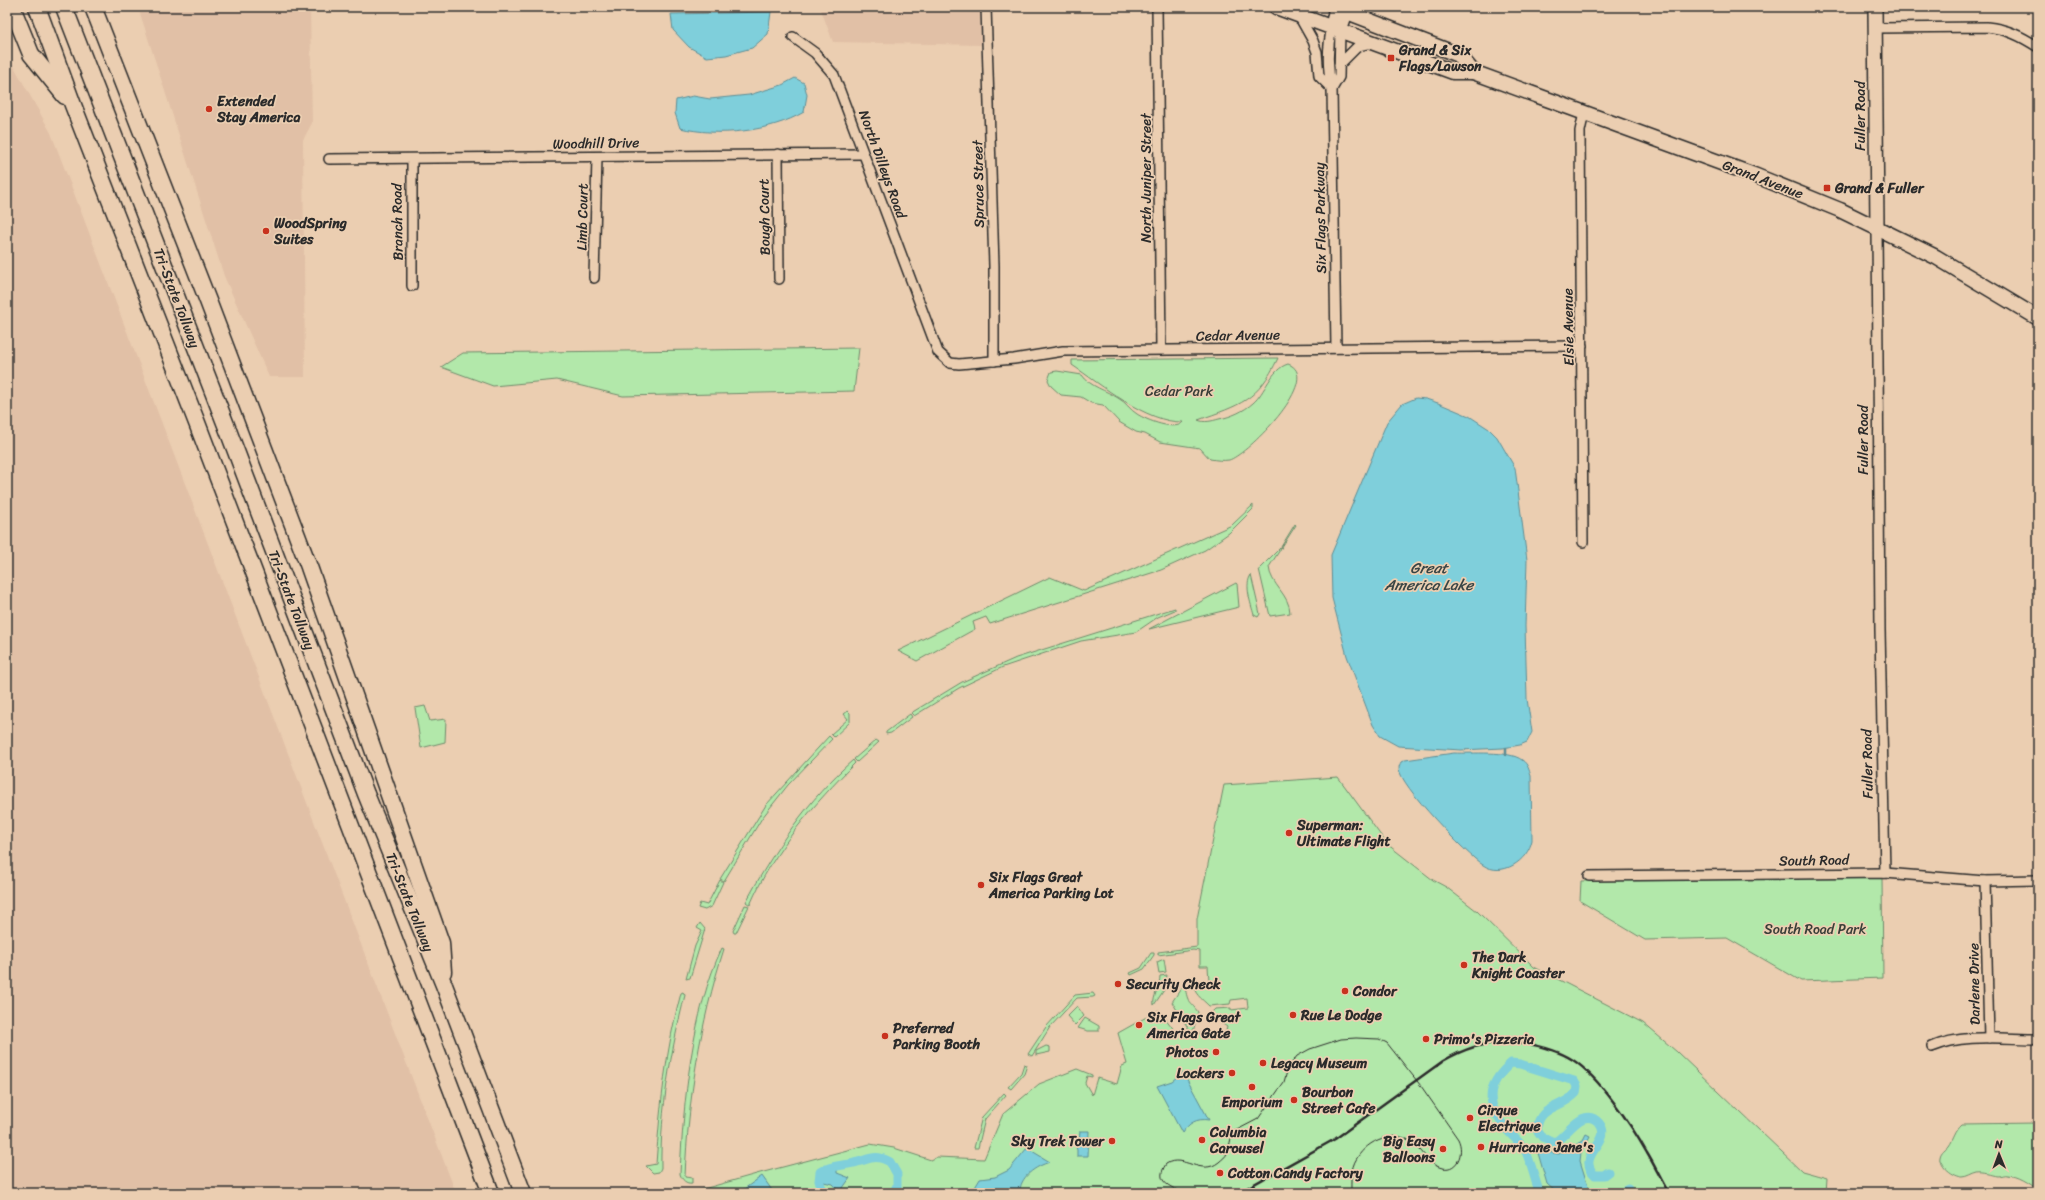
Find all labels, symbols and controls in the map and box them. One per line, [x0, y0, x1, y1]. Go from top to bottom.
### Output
place label: Grand & Six Flags/Lawson [1398, 38, 1482, 79]
marker: Grand & Six Flags/Lawson [1386, 53, 1396, 63]
street label: Fuller Road [1848, 80, 1873, 151]
place label: Extended Stay America [216, 89, 301, 130]
marker: Extended Stay America [204, 104, 214, 114]
street label: North Dilleys Road [851, 106, 914, 223]
street label: North Juniper Street [1134, 112, 1159, 243]
street label: Woodhill Drive [552, 130, 640, 157]
street label: Spruce Street [965, 139, 992, 228]
street label: Grand Avenue [1719, 153, 1807, 206]
street label: Six Flags Parkway [1307, 161, 1334, 274]
place label: Grand & Fuller [1834, 176, 1925, 201]
street label: Bough Court [751, 179, 778, 255]
street label: Branch Road [384, 182, 411, 261]
street label: Limb Court [569, 183, 596, 251]
marker: Grand & Fuller [1822, 183, 1832, 193]
place label: WoodSpring Suites [273, 211, 348, 252]
marker: WoodSpring Suites [261, 226, 271, 236]
street label: Tri-State Tollway [146, 245, 207, 353]
street label: Elsie Avenue [1555, 288, 1582, 366]
street label: Cedar Avenue [1196, 322, 1280, 349]
park label: Cedar Park [1145, 379, 1214, 404]
street label: Fuller Road [1851, 404, 1876, 475]
street label: Tri-State Tollway [261, 547, 322, 655]
water label: Great America Lake [1384, 555, 1474, 598]
street label: Fuller Road [1854, 727, 1881, 799]
place label: Superman: Ultimate Flight [1296, 813, 1391, 854]
marker: Superman: Ultimate Flight [1284, 828, 1294, 838]
street label: South Road [1779, 847, 1851, 874]
street label: Tri-State Tollway [378, 849, 441, 956]
place label: Six Flags Great America Parking Lot [988, 865, 1115, 906]
marker: Six Flags Great America Parking Lot [976, 880, 986, 890]
park label: South Road Park [1764, 917, 1867, 942]
street label: Darlene Drive [1961, 943, 1988, 1025]
place label: The Dark Knight Coaster [1471, 945, 1565, 986]
marker: The Dark Knight Coaster [1459, 960, 1469, 970]
place label: Security Check [1125, 972, 1221, 997]
marker: Security Check [1113, 979, 1123, 989]
place label: Condor [1352, 979, 1398, 1004]
marker: Condor [1340, 986, 1350, 996]
place label: Rue Le Dodge [1300, 1003, 1383, 1028]
place label: Six Flags Great America Gate [1146, 1005, 1241, 1046]
marker: Rue Le Dodge [1288, 1010, 1298, 1020]
place label: Preferred Parking Booth [893, 1016, 981, 1057]
marker: Six Flags Great America Gate [1134, 1020, 1144, 1030]
place label: Primo's Pizzeria [1434, 1027, 1535, 1052]
marker: Preferred Parking Booth [880, 1031, 890, 1041]
marker: Primo's Pizzeria [1421, 1034, 1431, 1044]
place label: Photos [1166, 1040, 1208, 1065]
marker: Photos [1211, 1047, 1221, 1057]
place label: Legacy Museum [1271, 1051, 1368, 1076]
marker: Legacy Museum [1258, 1058, 1268, 1068]
place label: Lockers [1177, 1061, 1225, 1086]
marker: Lockers [1227, 1068, 1237, 1078]
place label: Bourbon Street Cafe [1301, 1080, 1376, 1121]
marker: Emporium [1247, 1082, 1257, 1092]
place label: Emporium [1222, 1090, 1283, 1115]
marker: Bourbon Street Cafe [1289, 1095, 1299, 1105]
place label: Cirque Electrique [1477, 1098, 1542, 1139]
marker: Cirque Electrique [1465, 1113, 1475, 1123]
place label: Columbia Carousel [1209, 1120, 1266, 1161]
place label: Sky Trek Tower [1010, 1129, 1105, 1154]
place label: Big Easy Balloons [1383, 1129, 1436, 1170]
north arrow [1979, 1134, 2019, 1174]
marker: Columbia Carousel [1197, 1135, 1207, 1145]
place label: Hurricane Jane's [1488, 1135, 1593, 1160]
text: N [1994, 1135, 2003, 1154]
marker: Sky Trek Tower [1107, 1136, 1117, 1146]
marker: Hurricane Jane's [1476, 1142, 1486, 1152]
marker: Big Easy Balloons [1438, 1144, 1448, 1154]
place label: Cotton Candy Factory [1227, 1161, 1363, 1186]
marker: Cotton Candy Factory [1215, 1168, 1225, 1178]

